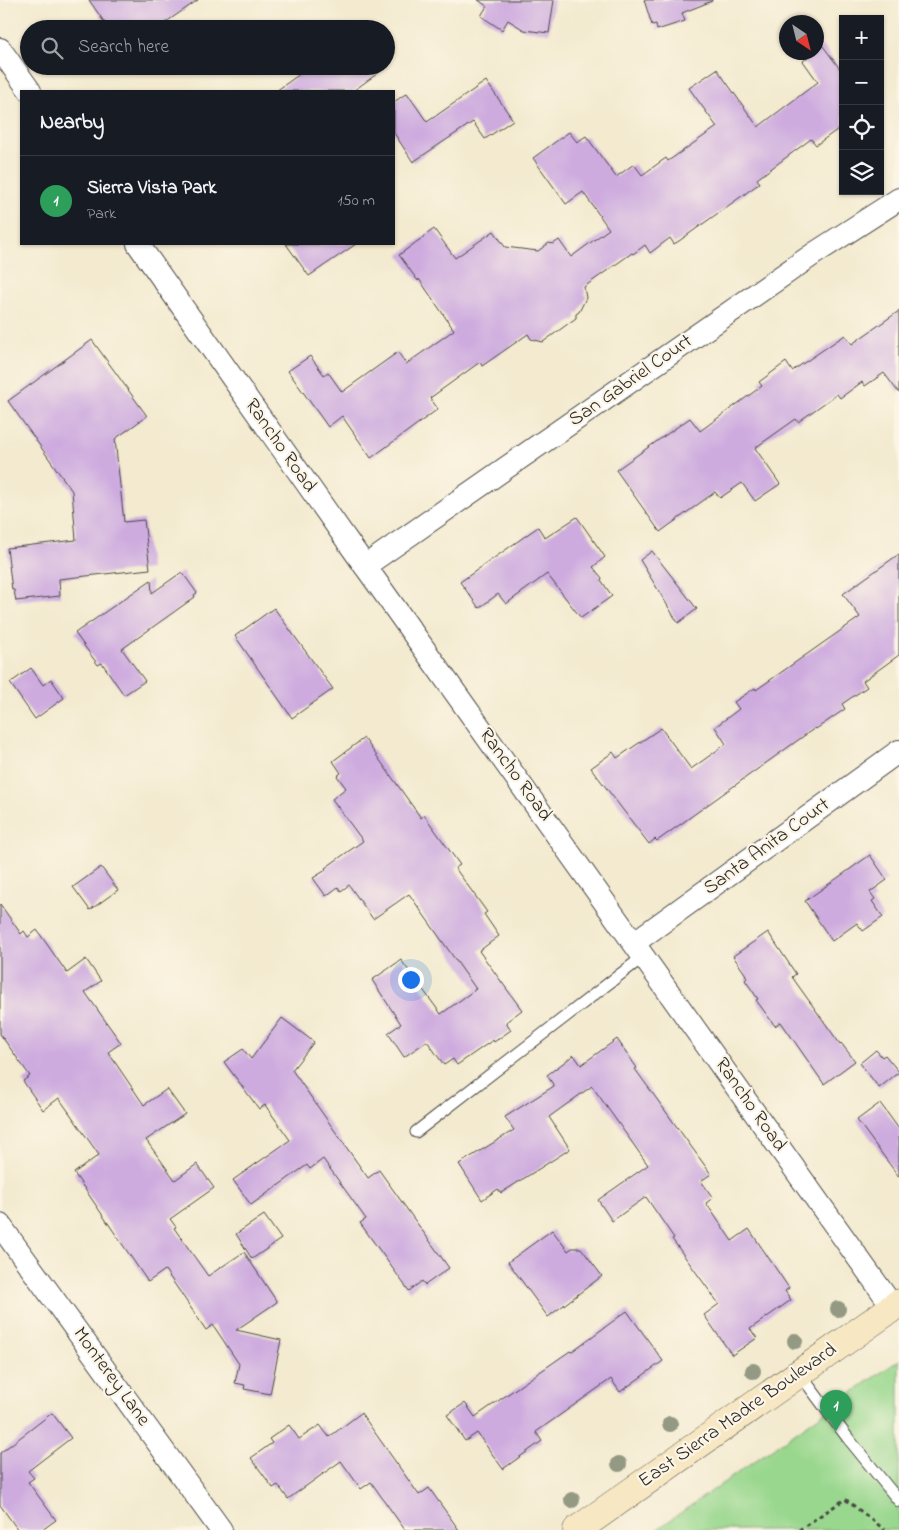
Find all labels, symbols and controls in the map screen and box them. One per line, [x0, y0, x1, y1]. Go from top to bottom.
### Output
north arrow [779, 15, 824, 60]
map controls [839, 15, 884, 195]
button: + [839, 15, 884, 60]
search box [20, 20, 395, 75]
icon: search [38, 34, 66, 62]
text: Search here [78, 34, 169, 61]
button: − [839, 60, 884, 105]
button: locate [839, 105, 884, 150]
text: Nearby [40, 108, 104, 138]
button: layers [839, 150, 884, 195]
text: Sierra Vista Park [87, 175, 217, 202]
text: 1 [53, 189, 59, 213]
text: 150 m [337, 189, 375, 213]
text: Park [87, 202, 116, 226]
street label: San Gabriel Court [563, 327, 699, 435]
street label: Rancho Road [237, 393, 323, 499]
street label: Rancho Road [471, 722, 559, 828]
street label: Santa Anita Court [698, 791, 836, 903]
your location [398, 967, 424, 993]
street label: Rancho Road [707, 1052, 793, 1158]
street label: Monterey Lane [65, 1321, 157, 1433]
street label: East Sierra Madre Boulevard [633, 1336, 843, 1496]
pin: 1 [820, 1390, 852, 1431]

